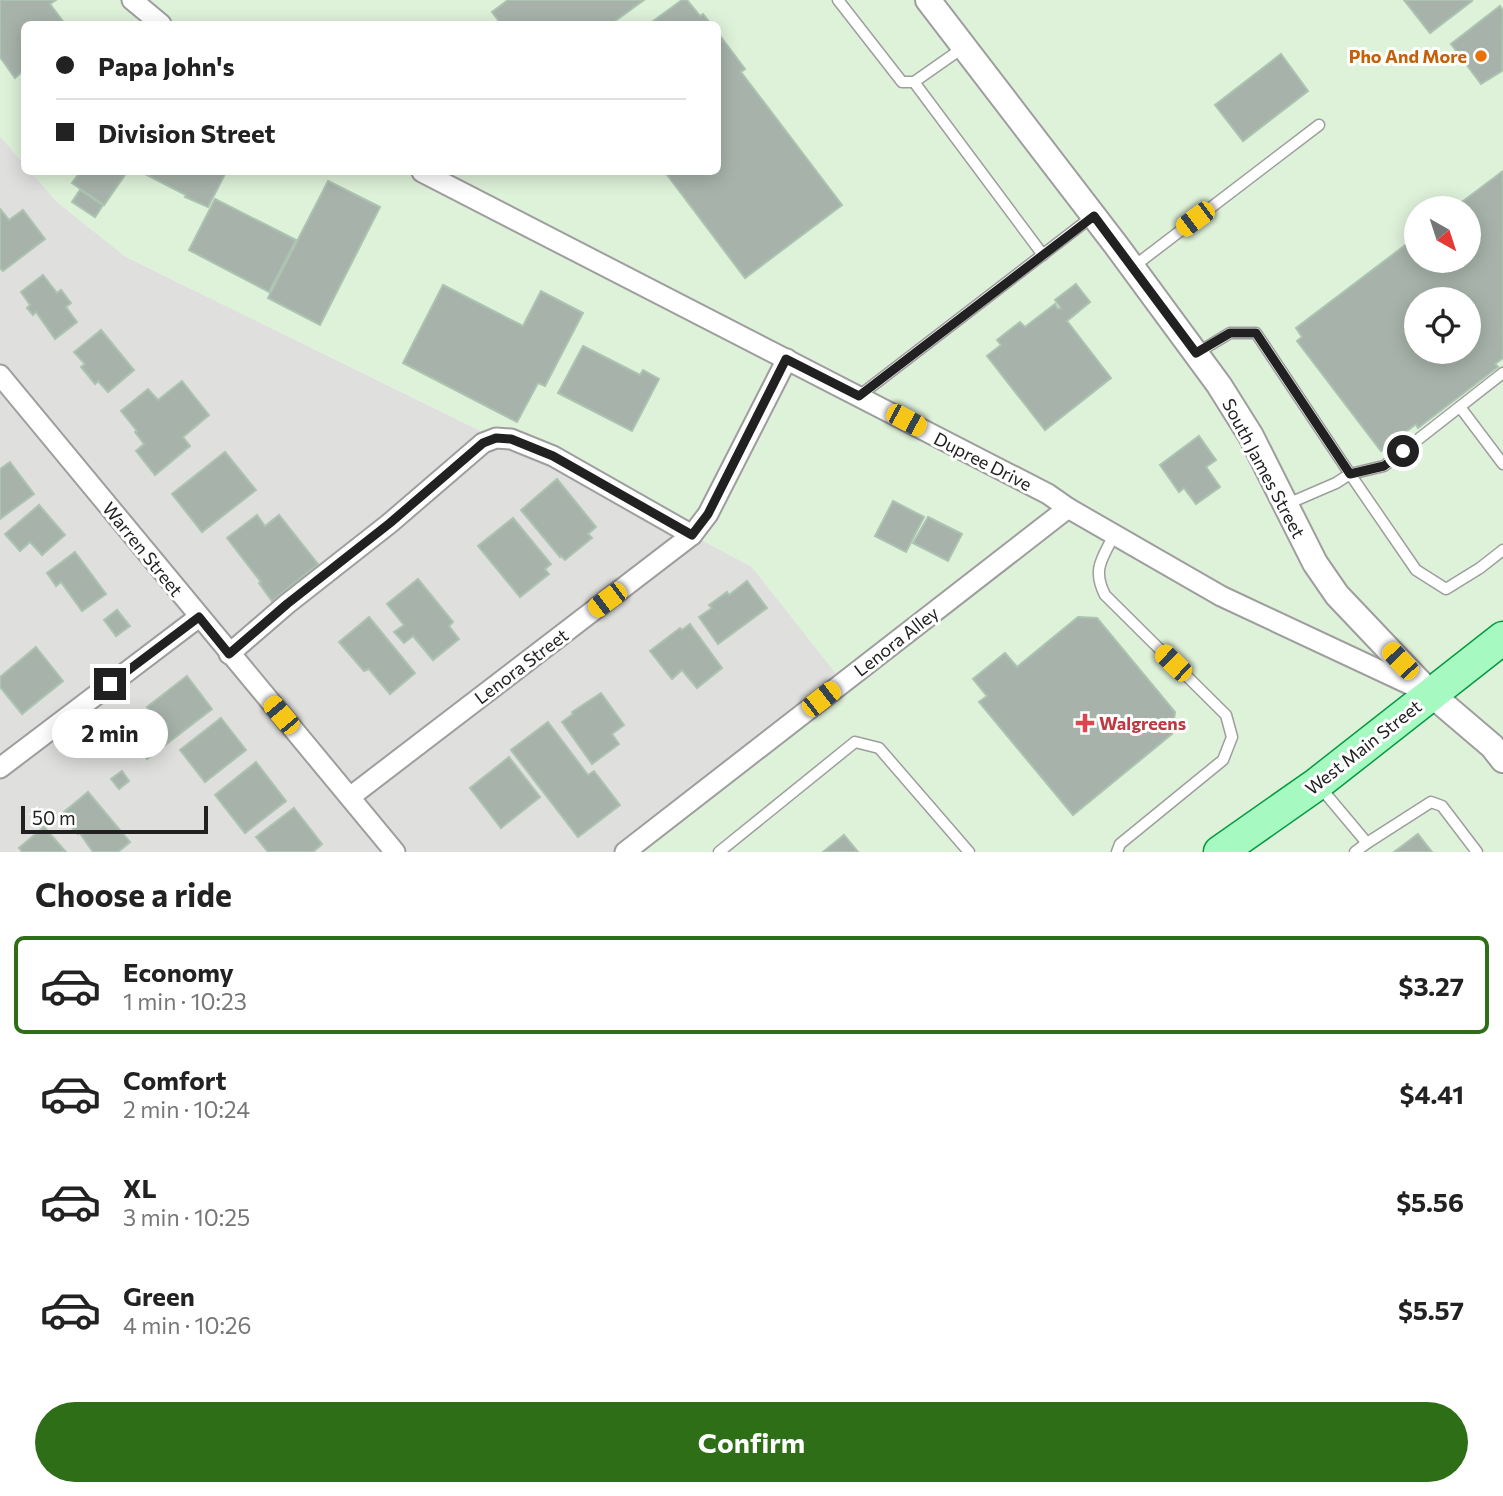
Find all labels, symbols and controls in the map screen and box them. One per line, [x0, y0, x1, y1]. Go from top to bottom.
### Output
place label: Pho And More [1349, 45, 1467, 67]
marker: Pho And More [1473, 48, 1489, 64]
text: Papa John's [98, 50, 235, 81]
text: Division Street [98, 117, 276, 148]
north arrow [1404, 196, 1480, 273]
map controls [1404, 196, 1481, 364]
car [1172, 198, 1219, 240]
button: locate [1404, 287, 1481, 364]
street label: South James Street [1218, 394, 1310, 542]
car [883, 401, 930, 439]
street label: Dupree Drive [930, 427, 1036, 495]
route start [1387, 435, 1419, 467]
street label: Warren Street [98, 497, 188, 601]
car [584, 579, 631, 621]
street label: Lenora Alley [849, 601, 943, 681]
street label: Lenora Street [470, 624, 572, 708]
car [1378, 638, 1423, 684]
car [1151, 641, 1196, 685]
route end [94, 668, 126, 700]
car [798, 678, 845, 720]
car [260, 692, 303, 738]
street label: West Main Street [1301, 695, 1425, 799]
callout: 2 min [52, 708, 168, 758]
place label: Walgreens [1099, 712, 1186, 734]
marker: Walgreens [1077, 715, 1093, 731]
text: 2 min [81, 719, 139, 747]
scale bar [21, 803, 208, 835]
text: 50 m [32, 806, 76, 829]
text: Choose a ride [35, 874, 232, 914]
icon: car [39, 954, 102, 1017]
text: Economy [123, 956, 234, 987]
text: $3.27 [1398, 970, 1464, 1001]
text: 1 min · 10:23 [123, 987, 247, 1015]
icon: car [39, 1062, 102, 1125]
text: Comfort [123, 1064, 226, 1095]
text: $4.41 [1400, 1078, 1464, 1109]
text: 2 min · 10:24 [123, 1095, 250, 1123]
icon: car [39, 1170, 102, 1233]
text: XL [123, 1172, 157, 1203]
text: $5.56 [1396, 1186, 1464, 1217]
text: 3 min · 10:25 [123, 1203, 250, 1231]
icon: car [39, 1278, 102, 1341]
text: Green [123, 1280, 195, 1311]
text: $5.57 [1398, 1294, 1464, 1325]
text: 4 min · 10:26 [123, 1311, 252, 1339]
button: Confirm [35, 1402, 1468, 1482]

